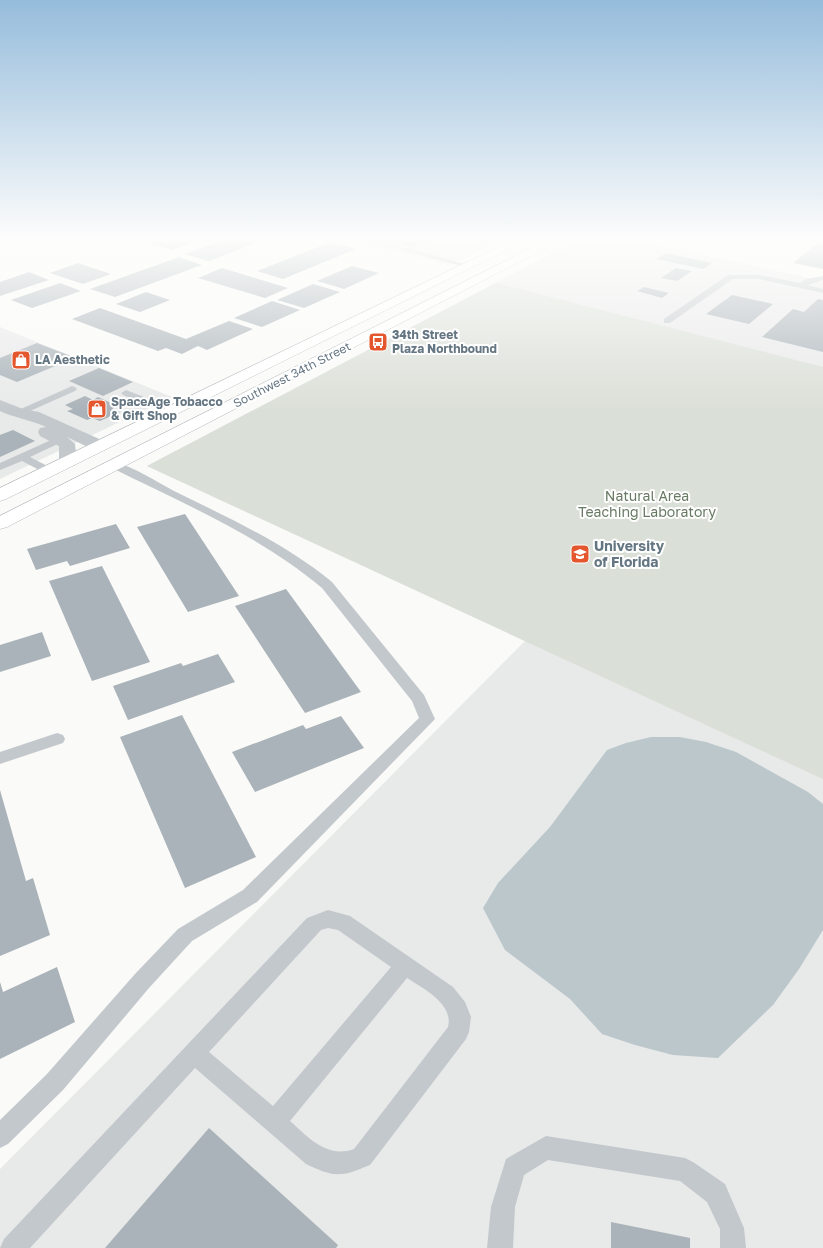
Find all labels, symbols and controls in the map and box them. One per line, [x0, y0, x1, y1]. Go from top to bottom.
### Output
place label: 34th Street Plaza Northbound [392, 327, 497, 356]
bus stop icon: 34th Street Plaza Northbound [367, 331, 389, 353]
street label: Southwest 34th Street [230, 338, 353, 411]
shop icon: LA Aesthetic [10, 349, 32, 371]
place label: LA Aesthetic [35, 352, 110, 367]
place label: SpaceAge Tobacco & Gift Shop [111, 394, 223, 423]
shop icon: SpaceAge Tobacco & Gift Shop [86, 398, 108, 420]
park label: Natural Area Teaching Laboratory [578, 487, 716, 520]
place label: University of Florida [594, 537, 665, 570]
school or university icon: University of Florida [569, 543, 591, 565]

